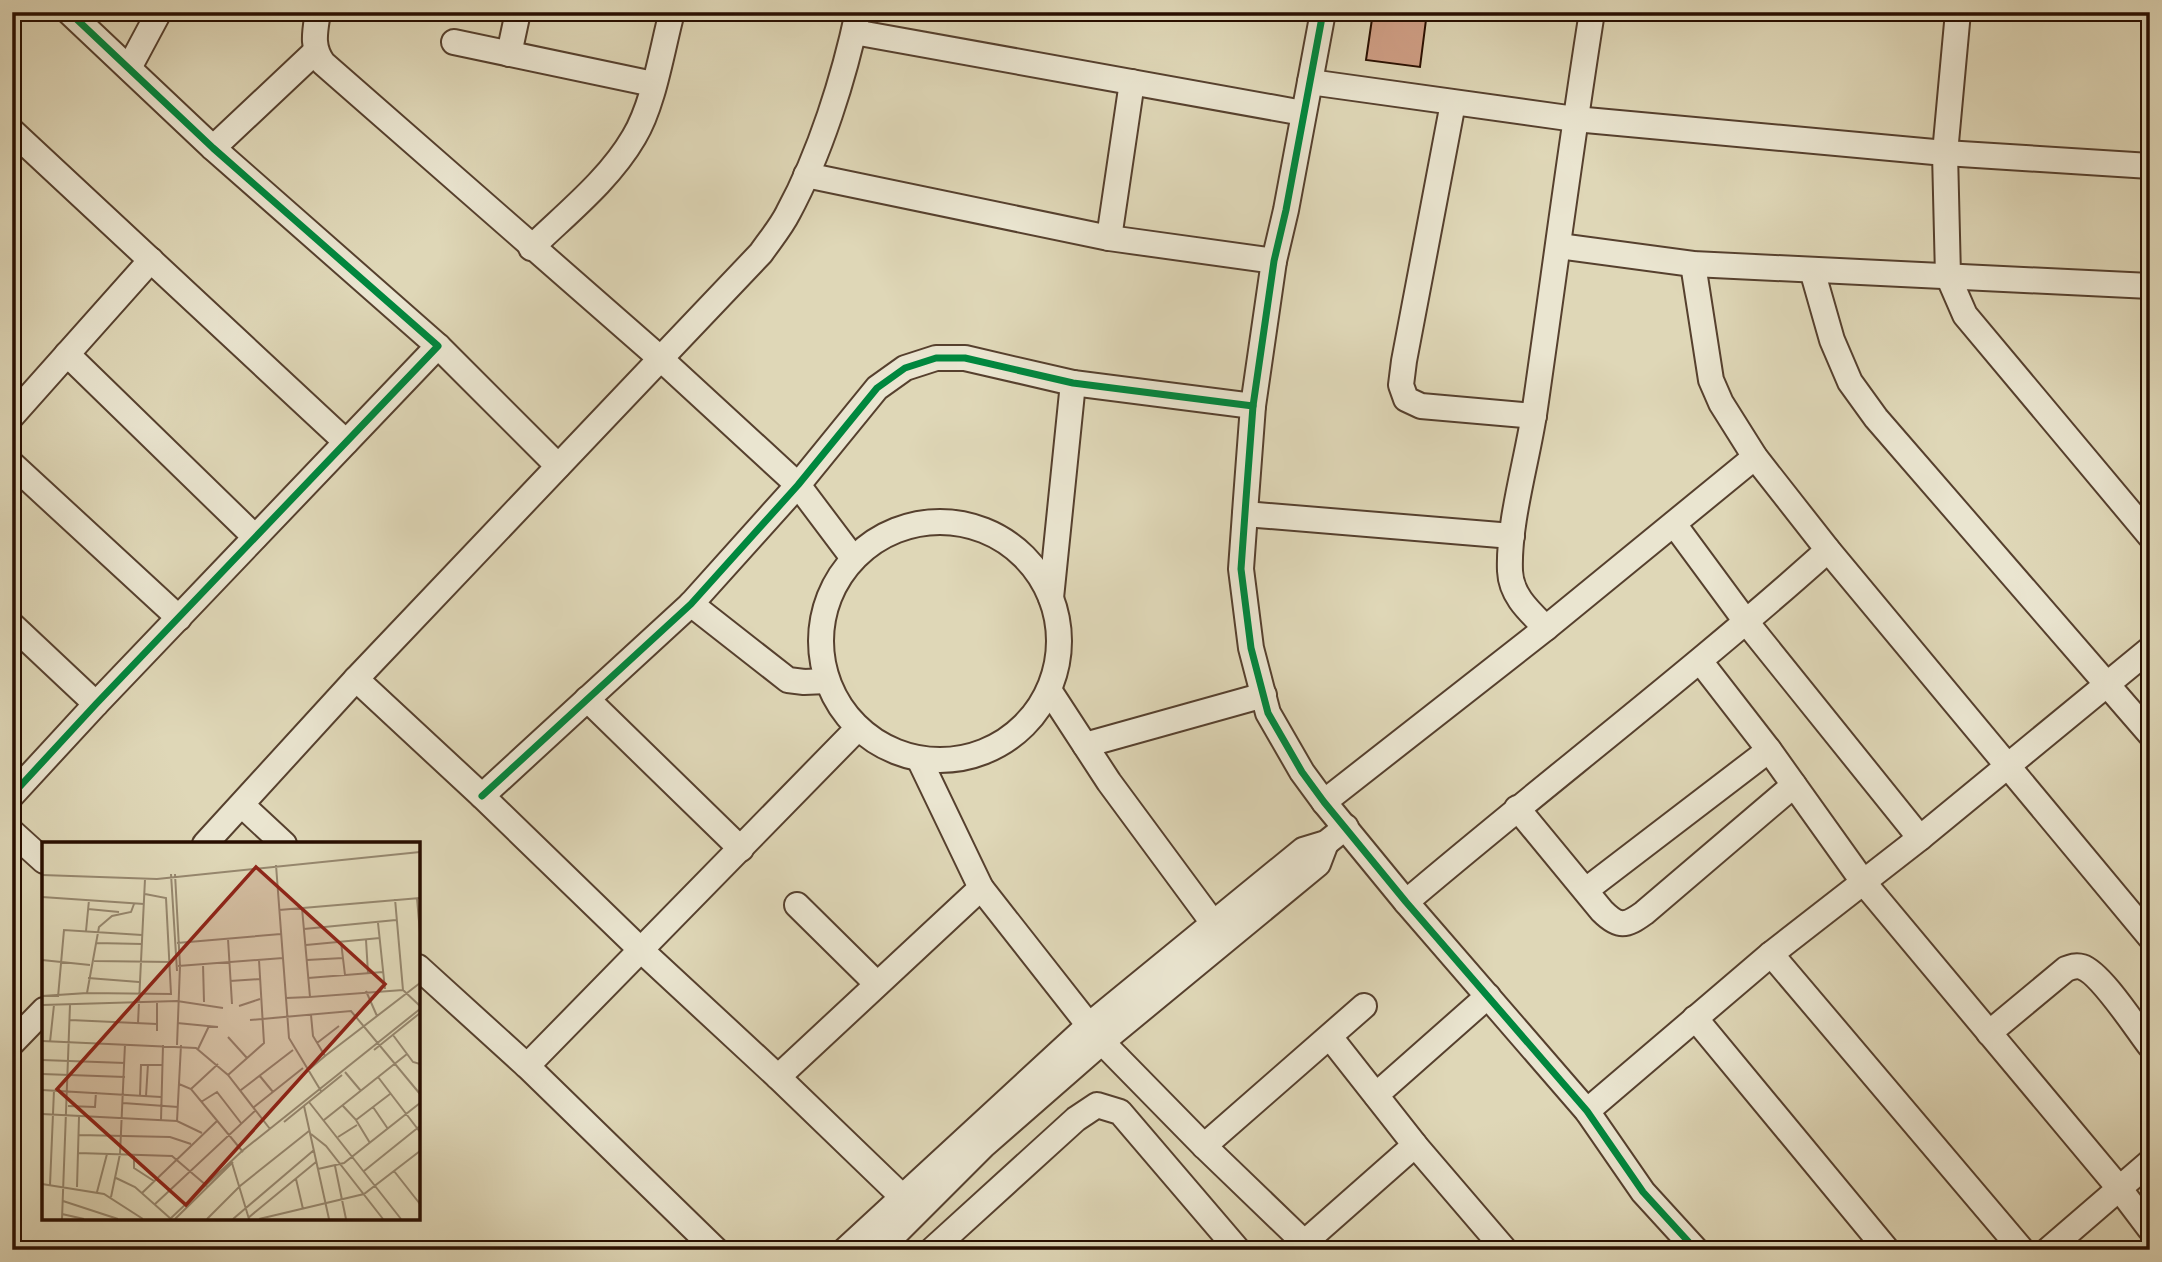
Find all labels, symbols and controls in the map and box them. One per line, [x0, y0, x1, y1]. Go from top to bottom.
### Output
inset map [42, 842, 420, 1220]

